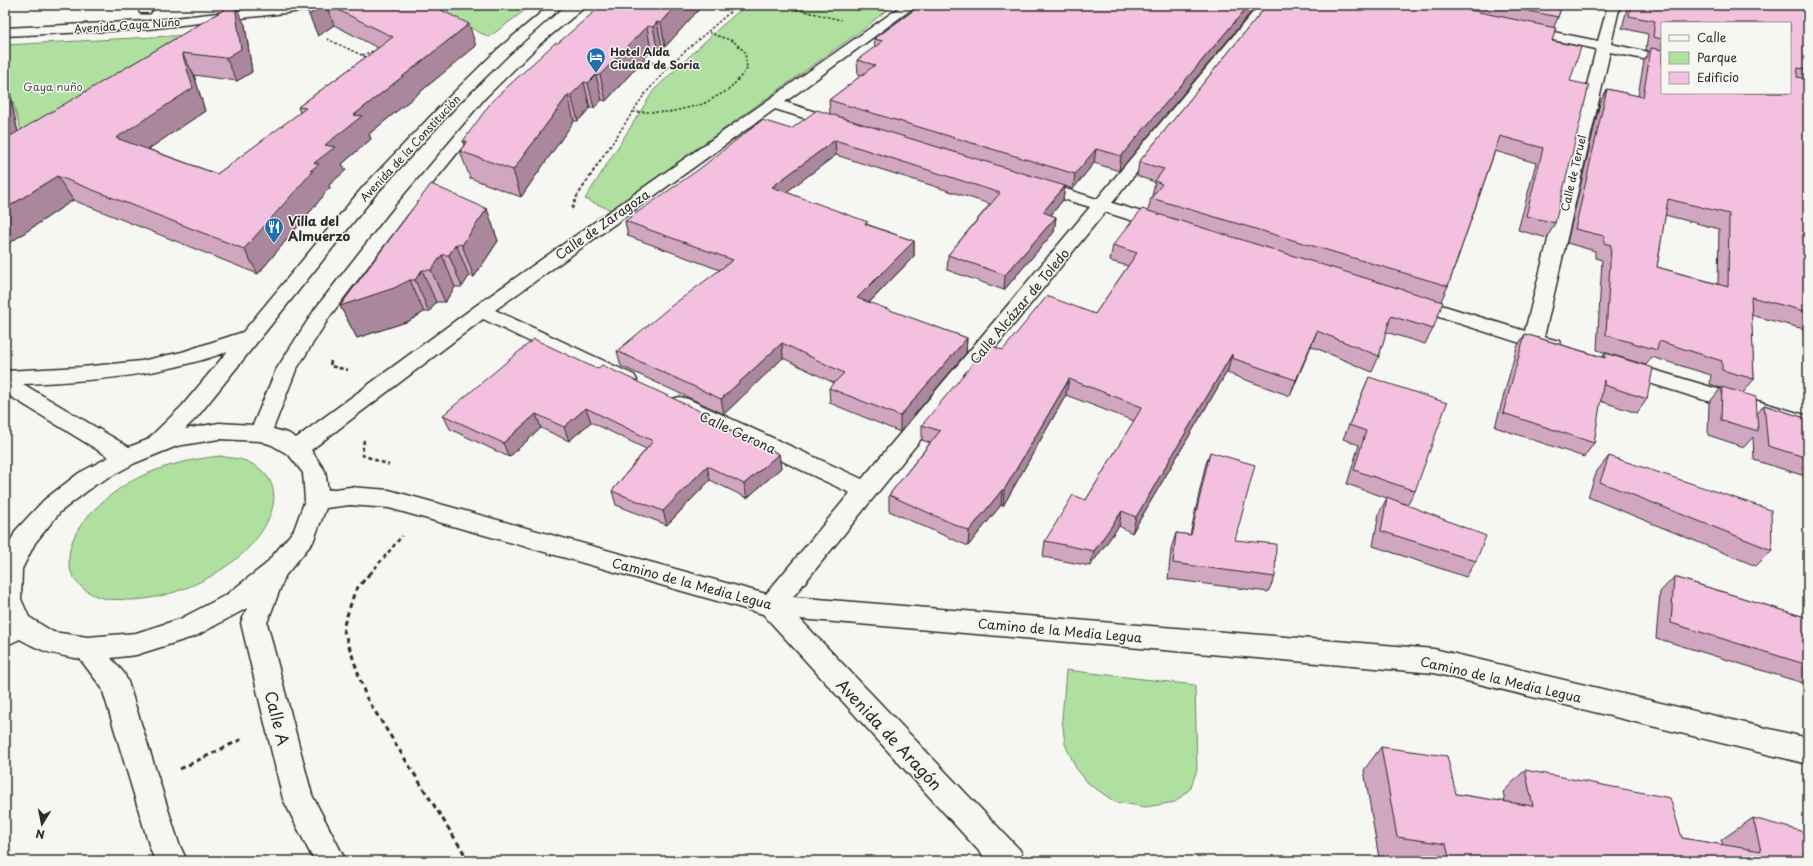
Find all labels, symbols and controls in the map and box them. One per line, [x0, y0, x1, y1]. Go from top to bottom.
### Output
street label: Avenida Gaya Nuño [73, 13, 181, 37]
legend [1661, 22, 1791, 94]
text: Calle [1697, 28, 1727, 46]
place label: Hotel Alda Ciudad de Soria [610, 43, 700, 73]
hotel icon: Hotel Alda Ciudad de Soria [585, 46, 607, 74]
text: Parque [1697, 48, 1737, 66]
text: Edificio [1697, 68, 1739, 86]
park label: Gaya nuño [23, 78, 83, 95]
street label: Avenida de la Constitución [356, 91, 464, 205]
street label: Calle de Teruel [1556, 133, 1590, 213]
street label: Calle de Zaragoza [551, 184, 654, 264]
place label: Villa del Almuerzo [288, 211, 351, 245]
restaurant icon: Villa del Almuerzo [263, 216, 285, 244]
street label: Calle Alcázar de Toledo [965, 244, 1073, 368]
street label: Calle Gerona [697, 406, 780, 458]
street label: Camino de la Media Legua [610, 552, 775, 614]
street label: Camino de la Media Legua [977, 613, 1144, 647]
street label: Camino de la Media Legua [1419, 651, 1584, 707]
street label: Avenida de Aragón [832, 673, 948, 795]
street label: Calle A [260, 688, 296, 748]
north arrow [22, 804, 62, 844]
text: N [34, 825, 46, 843]

